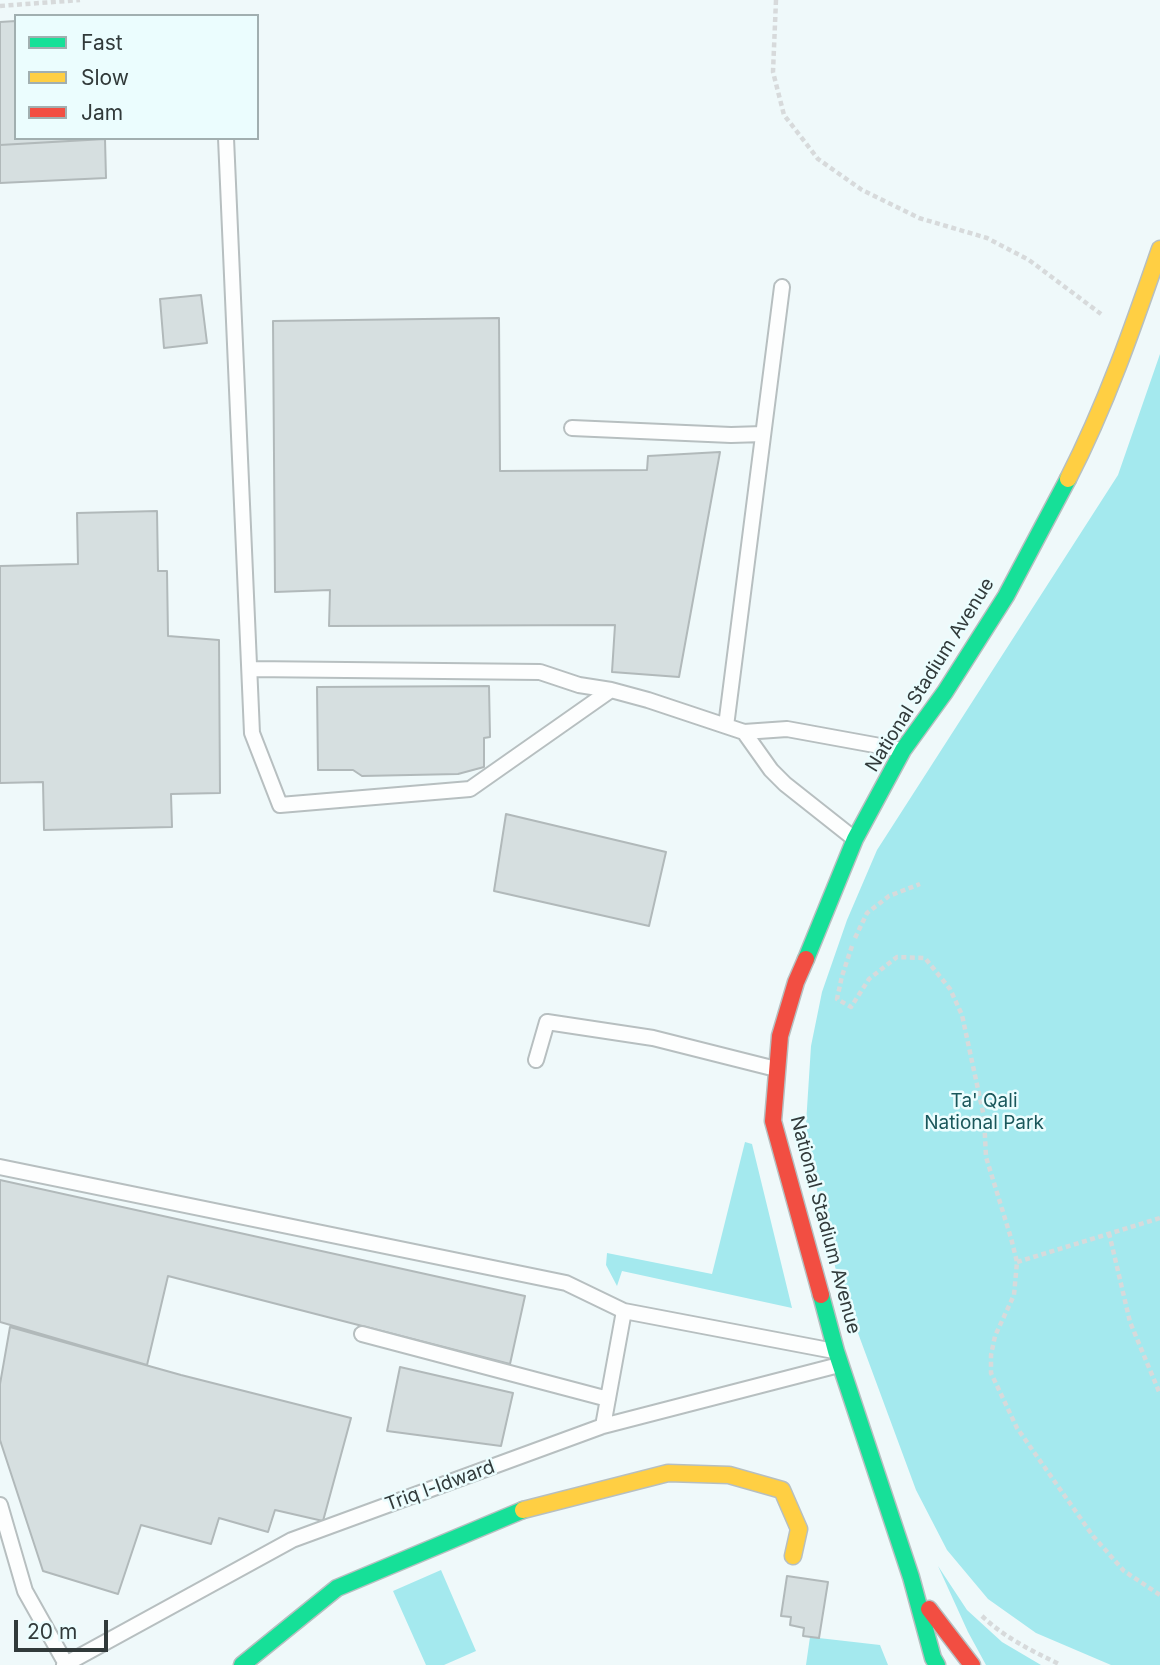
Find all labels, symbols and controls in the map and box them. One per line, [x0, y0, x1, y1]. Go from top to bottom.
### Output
legend [14, 14, 259, 140]
text: Fast [81, 30, 123, 55]
text: Slow [81, 65, 129, 90]
text: Jam [81, 100, 123, 125]
street label: National Stadium Avenue [861, 574, 999, 776]
park label: Ta' Qali National Park [924, 1090, 1044, 1134]
street label: National Stadium Avenue [785, 1114, 865, 1336]
street label: Triq l-Idward [382, 1456, 498, 1516]
scale bar [18, 1606, 112, 1650]
text: 20 m [27, 1619, 77, 1644]

